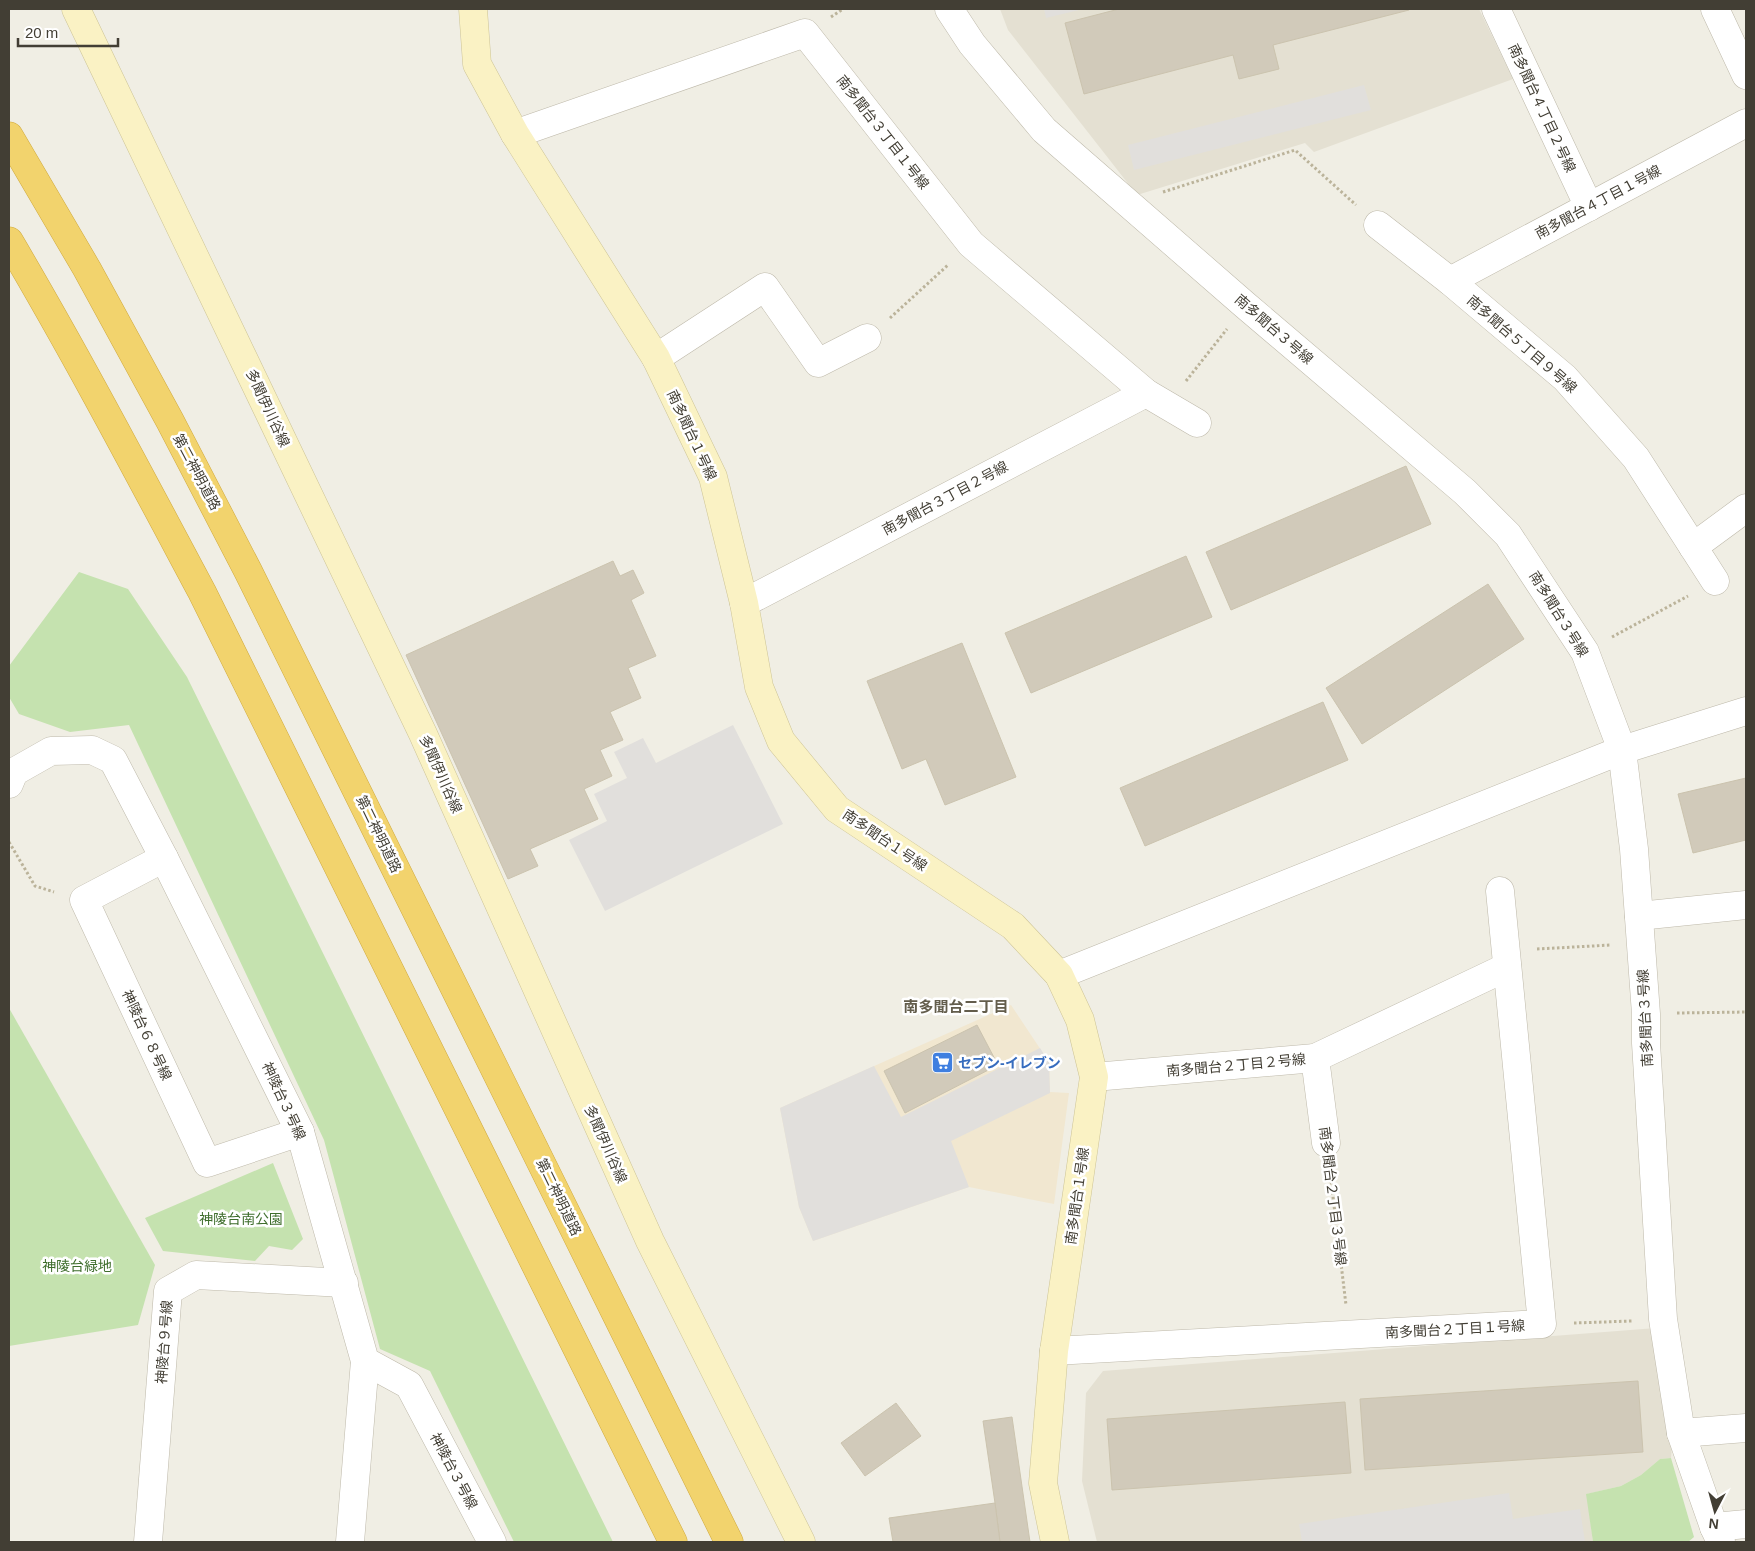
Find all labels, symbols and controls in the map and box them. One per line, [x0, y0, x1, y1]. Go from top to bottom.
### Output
scale bar [18, 15, 118, 47]
text: 20 m [25, 24, 58, 41]
street label: 南多聞台４丁目２号線 [1505, 41, 1579, 175]
street label: 南多聞台３丁目１号線 [834, 72, 932, 192]
street label: 南多聞台４丁目１号線 [1532, 162, 1664, 242]
street label: 南多聞台３号線 [1232, 291, 1316, 367]
street label: 南多聞台５丁目９号線 [1464, 292, 1580, 396]
street label: 多聞伊川谷線 [243, 367, 293, 449]
street label: 南多聞台１号線 [664, 387, 720, 483]
street label: 第二神明道路 [170, 431, 224, 513]
street label: 南多聞台３丁目２号線 [879, 458, 1011, 538]
street label: 南多聞台３号線 [1526, 568, 1592, 660]
street label: 多聞伊川谷線 [417, 732, 465, 816]
street label: 第二神明道路 [353, 793, 405, 875]
street label: 南多聞台１号線 [840, 806, 930, 874]
street label: 南多聞台３号線 [1634, 969, 1656, 1067]
street label: 神陵台６８号線 [119, 987, 175, 1083]
district label: 南多聞台二丁目 [903, 998, 1009, 1015]
supermarket icon: セブン-イレブン [930, 1051, 954, 1075]
street label: 南多聞台２丁目２号線 [1166, 1051, 1306, 1079]
place label: セブン-イレブン [958, 1055, 1061, 1071]
street label: 神陵台３号線 [259, 1060, 309, 1142]
street label: 多聞伊川谷線 [582, 1102, 630, 1186]
street label: 南多聞台２丁目３号線 [1317, 1126, 1349, 1266]
street label: 南多聞台１号線 [1062, 1146, 1092, 1246]
street label: 第二神明道路 [533, 1156, 585, 1238]
park label: 神陵台南公園 [199, 1211, 283, 1227]
park label: 神陵台緑地 [42, 1258, 112, 1274]
street label: 神陵台９号線 [153, 1300, 175, 1384]
street label: 南多聞台２丁目１号線 [1385, 1317, 1525, 1341]
street label: 神陵台３号線 [427, 1430, 481, 1512]
north arrow [1690, 1486, 1740, 1536]
text: N [1708, 1515, 1720, 1532]

